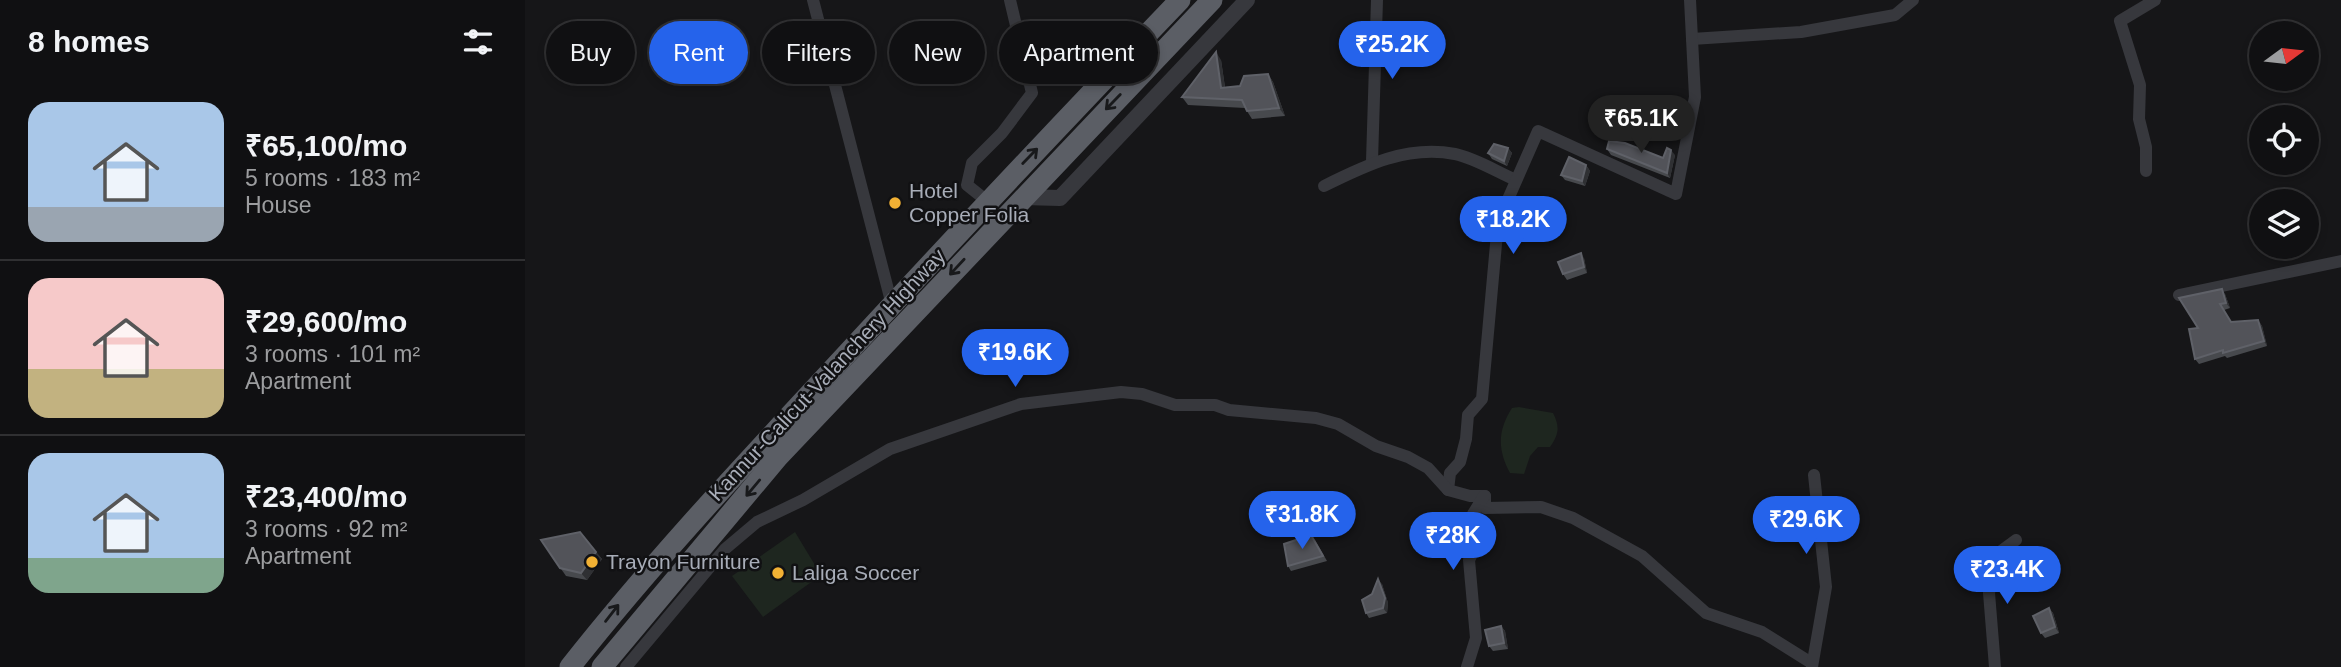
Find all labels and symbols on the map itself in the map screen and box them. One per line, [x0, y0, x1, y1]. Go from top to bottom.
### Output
north arrow [2249, 21, 2319, 91]
pin: ₹25.2K [1335, 22, 1449, 81]
one-way arrow [1105, 93, 1122, 110]
pin: ₹65.1K [1584, 96, 1698, 155]
one-way arrow [1021, 148, 1038, 165]
place label: Hotel Copper Folia [909, 179, 1030, 226]
marker: Hotel Copper Folia [887, 195, 903, 211]
pin: ₹18.2K [1456, 196, 1570, 256]
street label: Kannur-Calicut-Valanchery Highway [704, 244, 950, 505]
one-way arrow [949, 258, 965, 276]
pin: ₹19.6K [958, 330, 1072, 389]
one-way arrow [745, 478, 760, 496]
pin: ₹31.8K [1245, 491, 1359, 551]
pin: ₹29.6K [1749, 496, 1863, 556]
pin: ₹28K [1412, 512, 1494, 572]
pin: ₹23.4K [1950, 546, 2064, 606]
place label: Trayon Furniture [606, 550, 760, 573]
marker: Trayon Furniture [584, 554, 600, 570]
place label: Laliga Soccer [792, 561, 919, 584]
marker: Laliga Soccer [770, 565, 786, 581]
one-way arrow [605, 605, 620, 623]

